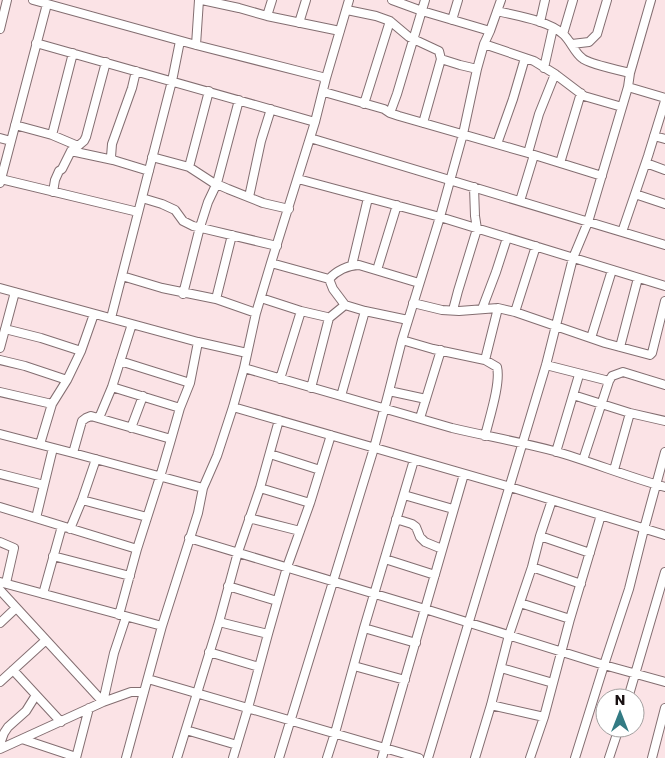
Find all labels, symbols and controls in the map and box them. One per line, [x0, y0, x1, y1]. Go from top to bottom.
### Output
north arrow [595, 688, 645, 738]
text: N [615, 690, 625, 710]

